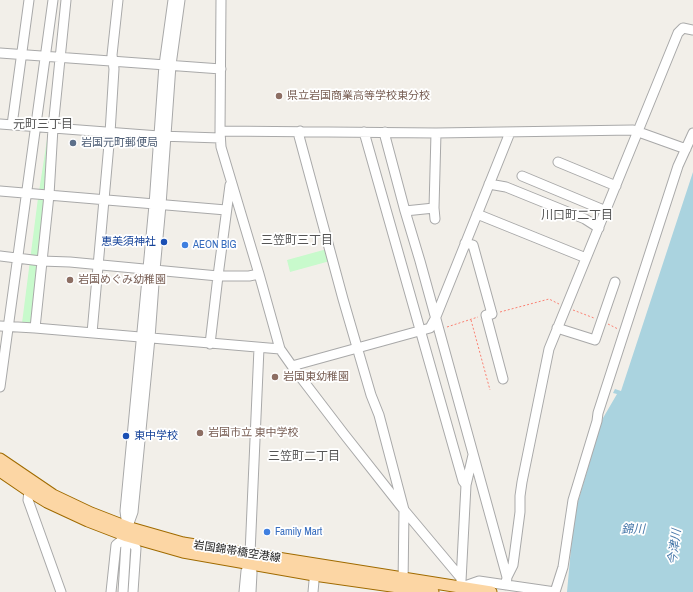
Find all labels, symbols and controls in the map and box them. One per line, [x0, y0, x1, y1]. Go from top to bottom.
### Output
place label: 県立岩国商業高等学校東分校 [287, 89, 430, 103]
marker: 県立岩国商業高等学校東分校 [274, 91, 284, 101]
district label: 元町三丁目 [13, 118, 73, 132]
place label: 岩国元町郵便局 [81, 136, 158, 150]
marker: 岩国元町郵便局 [68, 138, 78, 148]
district label: 川口町二丁目 [541, 209, 613, 223]
district label: 三笠町三丁目 [261, 234, 333, 248]
place label: 恵美須神社 [101, 235, 156, 249]
marker: 恵美須神社 [159, 237, 169, 247]
place label: AEON BIG [193, 238, 237, 252]
marker: AEON BIG [180, 240, 190, 250]
place label: 岩国めぐみ幼稚園 [78, 273, 166, 287]
marker: 岩国めぐみ幼稚園 [65, 275, 75, 285]
place label: 岩国東幼稚園 [283, 370, 349, 384]
marker: 岩国東幼稚園 [270, 372, 280, 382]
place label: 岩国市立 東中学校 [208, 426, 299, 440]
marker: 岩国市立 東中学校 [195, 428, 205, 438]
place label: 東中学校 [134, 429, 178, 443]
marker: 東中学校 [121, 431, 131, 441]
district label: 三笠町二丁目 [268, 450, 340, 464]
water label: 錦川 [621, 523, 645, 537]
place label: Family Mart [275, 525, 322, 539]
marker: Family Mart [262, 527, 272, 537]
water label: 今津川 [666, 528, 684, 566]
street label: 岩国錦帯橋空港線 [193, 539, 281, 565]

